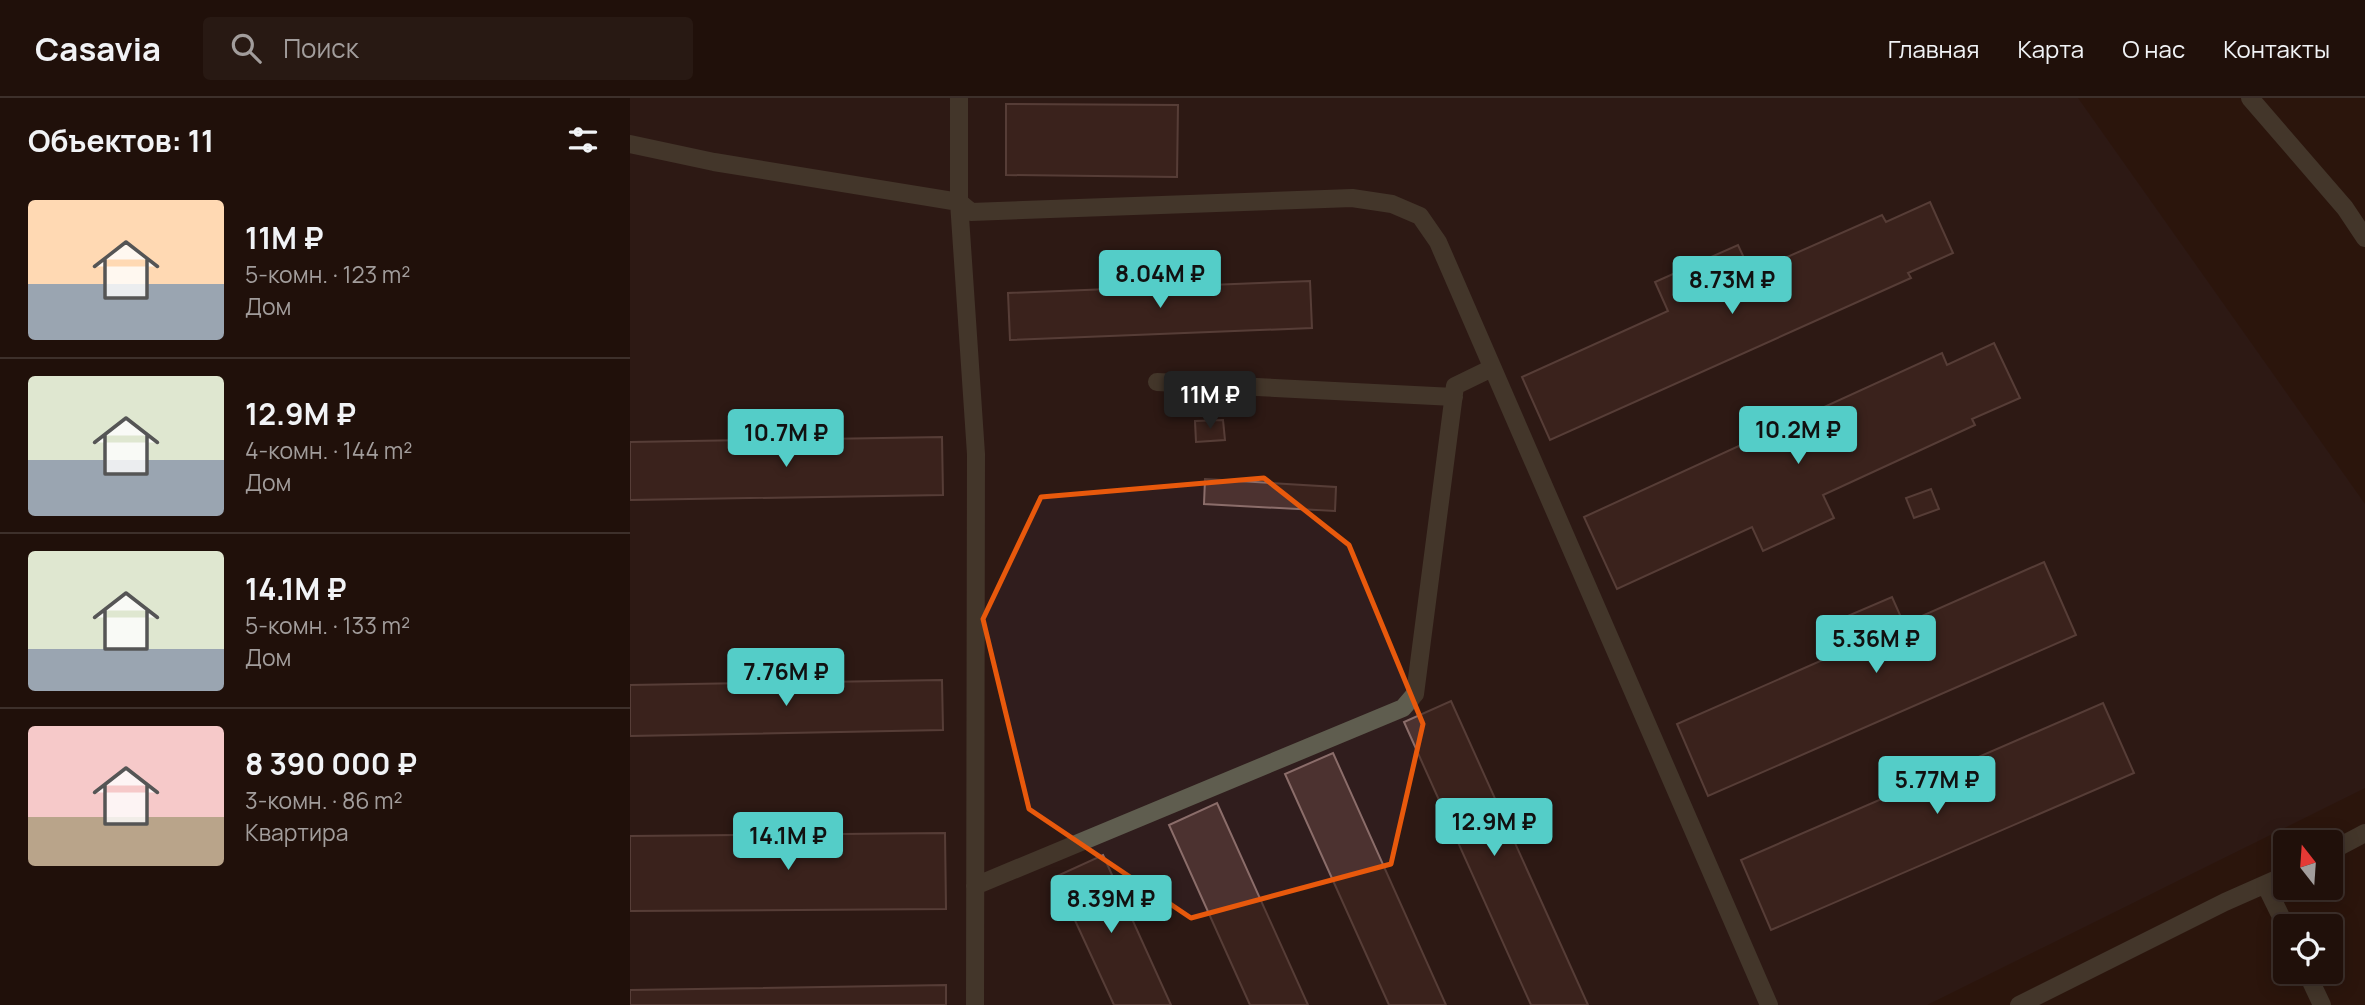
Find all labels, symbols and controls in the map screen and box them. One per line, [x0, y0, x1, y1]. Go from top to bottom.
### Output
search box [203, 17, 693, 80]
text: Casavia [35, 26, 161, 71]
icon: search [227, 29, 265, 67]
text: Поиск [283, 30, 359, 66]
text: Главная [1888, 32, 1979, 65]
text: Карта [2017, 32, 2084, 65]
text: О нас [2122, 32, 2185, 65]
text: Контакты [2223, 32, 2330, 65]
text: Объектов: 11 [28, 120, 214, 161]
icon: filters [564, 121, 602, 159]
text: 11M ₽ [245, 217, 323, 258]
icon: home [84, 228, 168, 312]
pin: 8.04M ₽ [1095, 250, 1225, 310]
pin: 8.73M ₽ [1667, 256, 1797, 316]
text: 8.04M ₽ [1115, 257, 1205, 289]
text: 5-комн. · 123 m² [245, 258, 411, 290]
text: 8.73M ₽ [1689, 263, 1775, 295]
text: Дом [245, 290, 291, 322]
pin: 11M ₽ [1161, 372, 1259, 431]
text: 11M ₽ [1180, 378, 1240, 410]
text: 12.9M ₽ [245, 393, 356, 434]
icon: home [84, 404, 168, 488]
pin: 10.2M ₽ [1733, 406, 1863, 466]
pin: 10.7M ₽ [721, 410, 851, 469]
text: 10.2M ₽ [1755, 413, 1841, 445]
text: 10.7M ₽ [744, 416, 828, 448]
text: 4-комн. · 144 m² [245, 434, 412, 466]
text: Дом [245, 466, 291, 498]
text: 14.1M ₽ [245, 568, 347, 609]
icon: home [84, 579, 168, 663]
text: 5-комн. · 133 m² [245, 609, 410, 641]
pin: 5.36M ₽ [1811, 616, 1941, 675]
text: 5.36M ₽ [1832, 622, 1920, 654]
text: Дом [245, 641, 291, 673]
pin: 7.76M ₽ [721, 648, 851, 708]
text: 7.76M ₽ [743, 655, 829, 687]
text: 8 390 000 ₽ [245, 743, 417, 784]
icon: home [84, 754, 168, 838]
pin: 5.77M ₽ [1872, 756, 2002, 816]
text: 5.77M ₽ [1894, 763, 1980, 795]
text: 3-комн. · 86 m² [245, 784, 403, 816]
pin: 12.9M ₽ [1429, 798, 1559, 858]
text: 12.9M ₽ [1451, 805, 1537, 837]
pin: 14.1M ₽ [723, 812, 853, 872]
text: Квартира [245, 816, 349, 848]
text: 14.1M ₽ [749, 819, 827, 851]
north arrow [2273, 830, 2343, 900]
map controls [2273, 830, 2343, 984]
pin: 8.39M ₽ [1046, 876, 1176, 935]
text: 8.39M ₽ [1067, 882, 1155, 914]
button: locate [2273, 914, 2343, 984]

